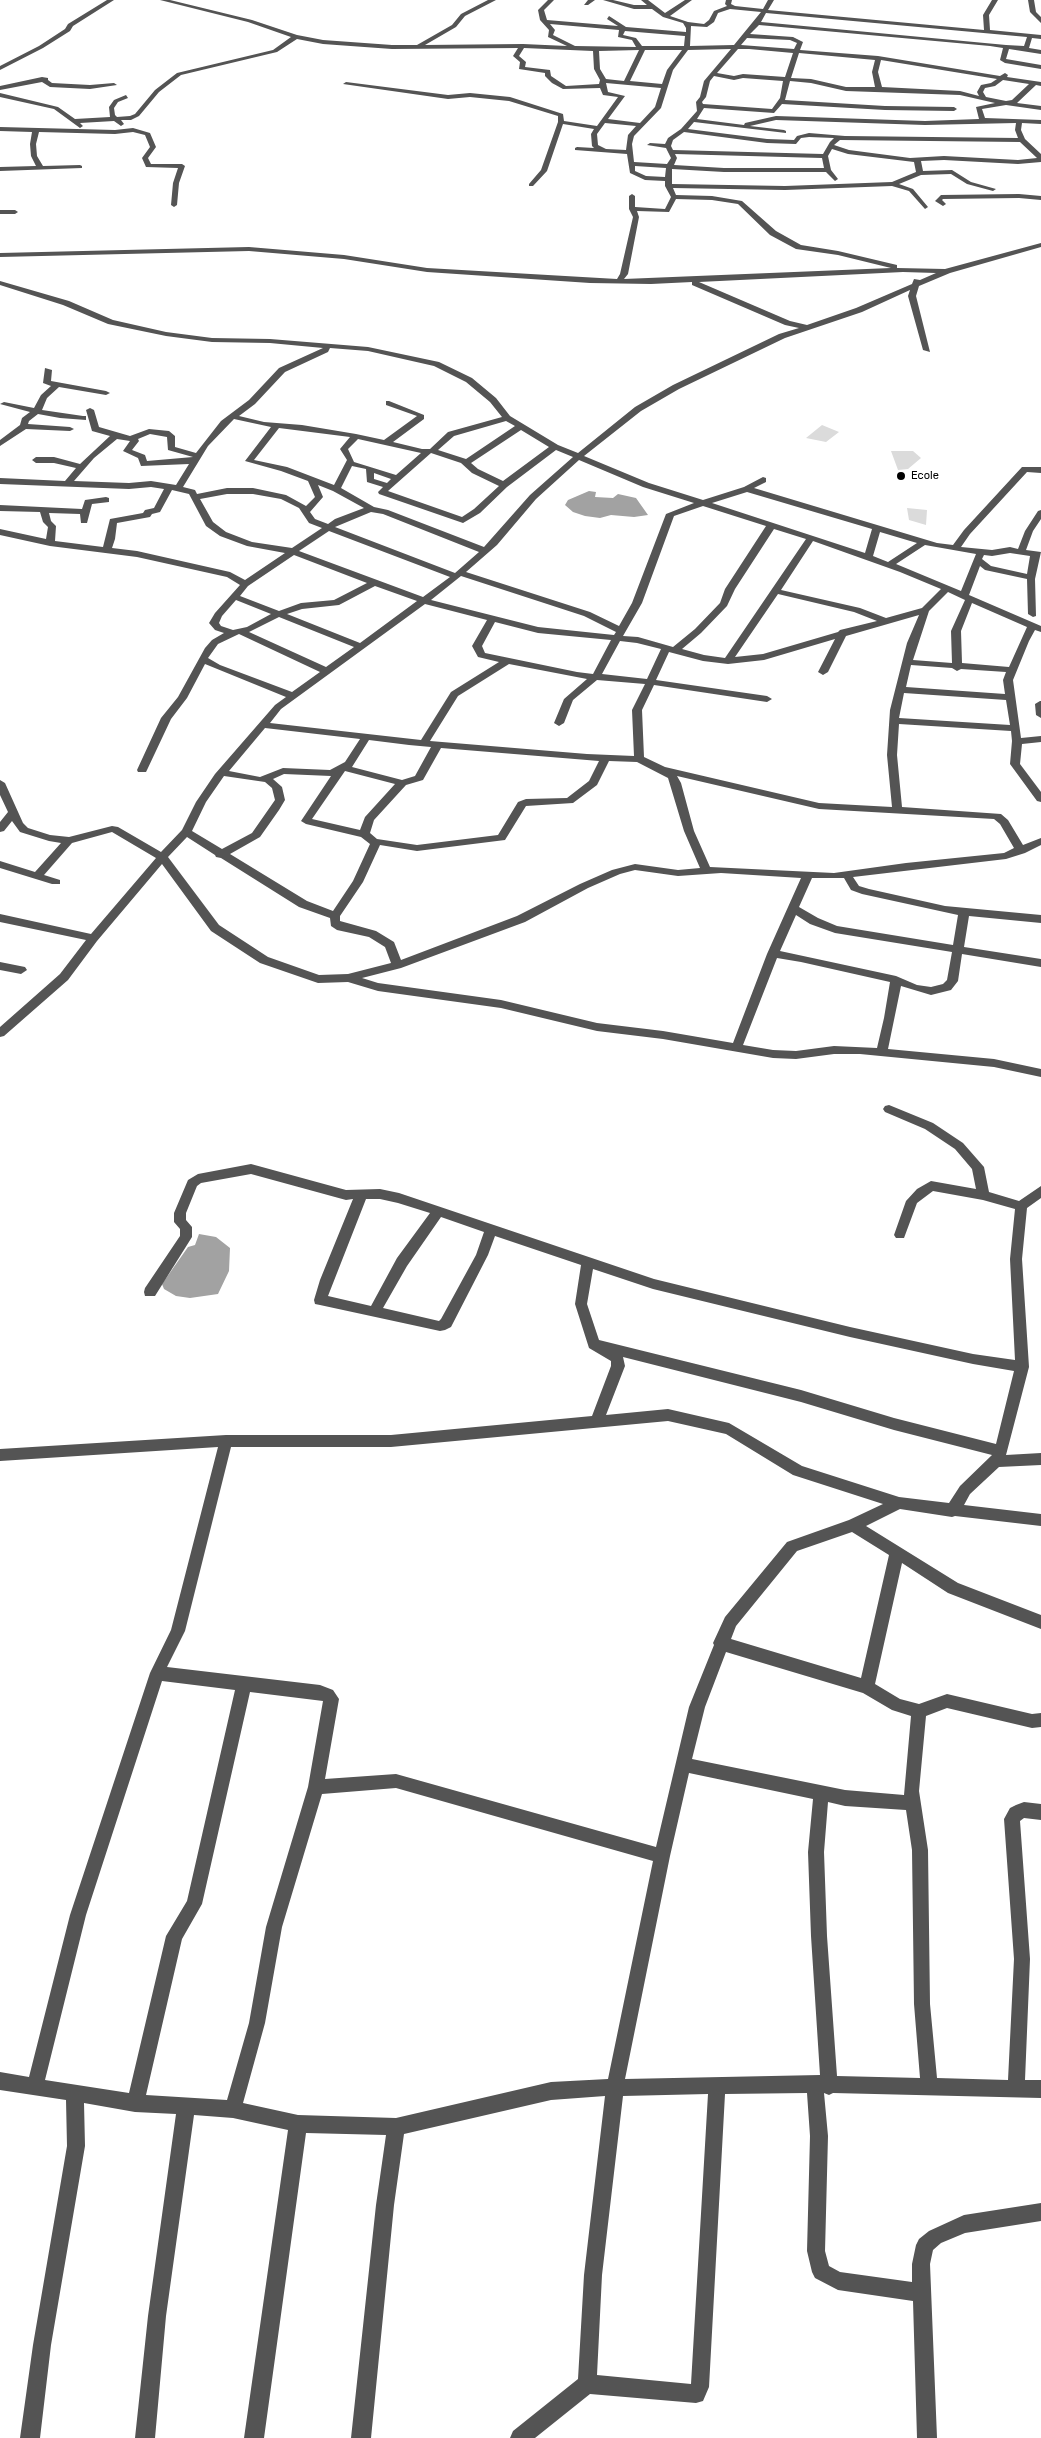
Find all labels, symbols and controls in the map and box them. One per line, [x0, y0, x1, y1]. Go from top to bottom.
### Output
place label: Ecole [911, 469, 939, 483]
marker: Ecole [895, 470, 907, 482]

